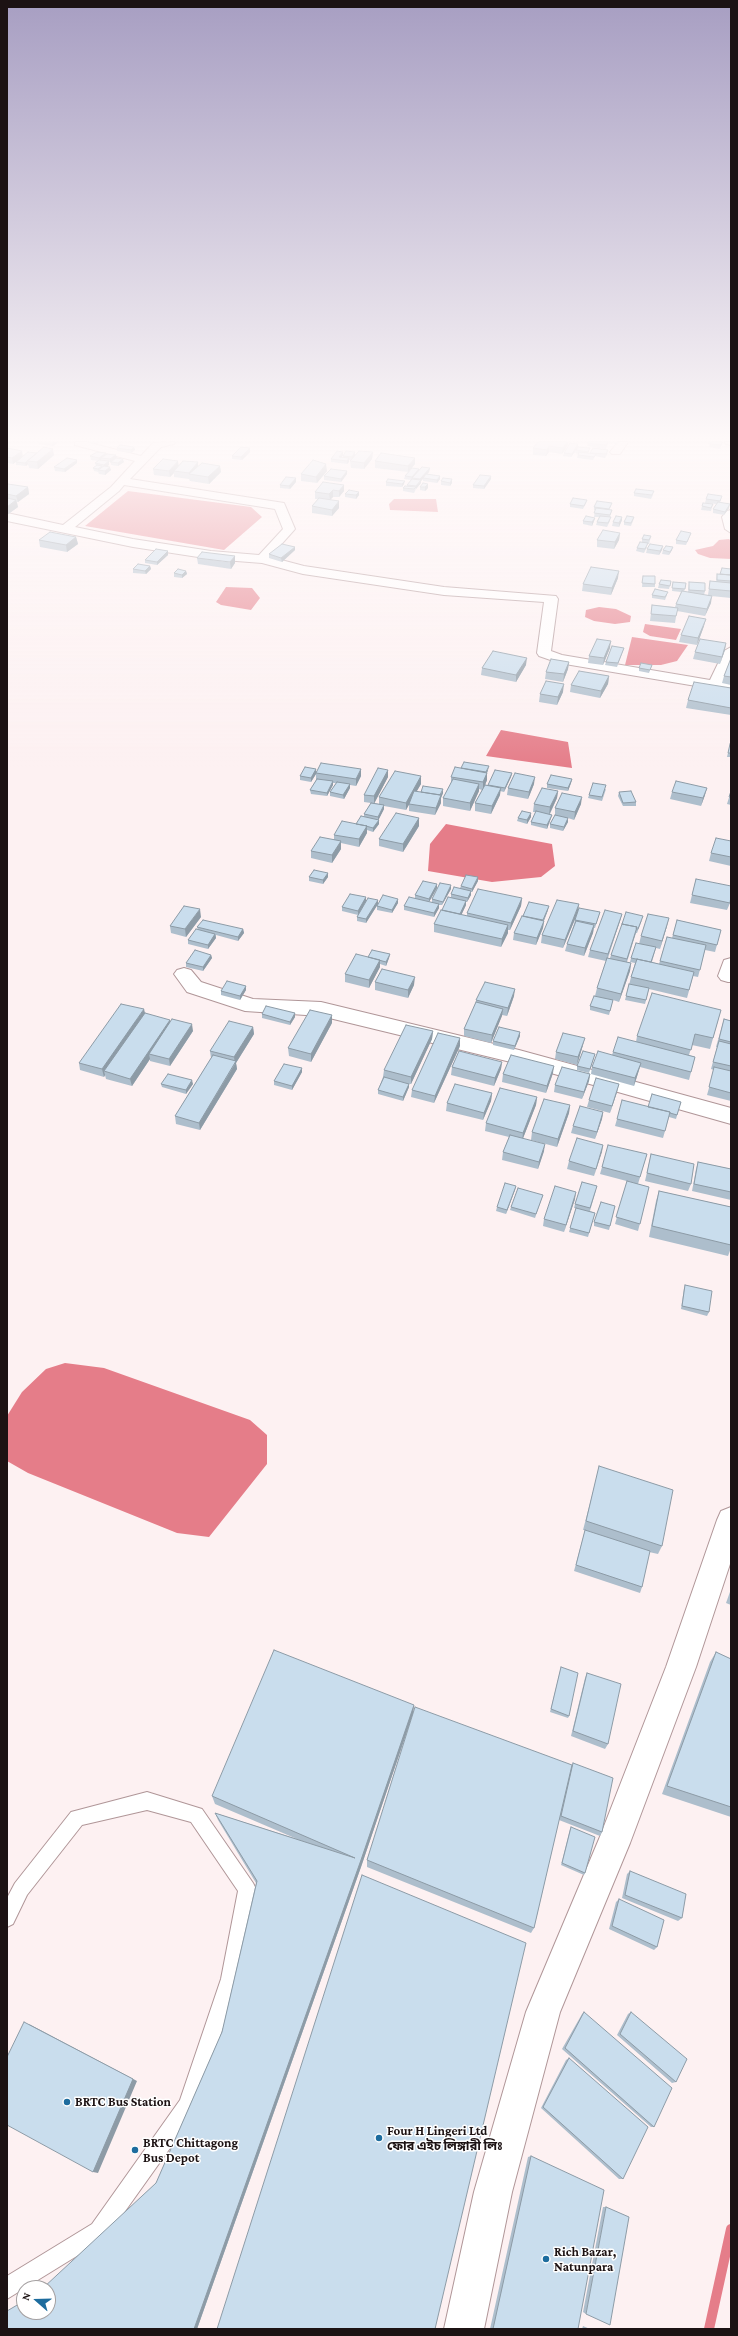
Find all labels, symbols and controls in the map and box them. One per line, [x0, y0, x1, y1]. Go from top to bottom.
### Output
place label: BRTC Bus Station [75, 2094, 171, 2110]
marker: BRTC Bus Station [62, 2097, 72, 2107]
place label: Four H Lingeri Ltd ফোর এইচ লিঙ্গারী লিঃ [387, 2123, 503, 2154]
marker: Four H Lingeri Ltd ফোর এইচ লিঙ্গারী লিঃ [374, 2133, 384, 2143]
place label: BRTC Chittagong Bus Depot [143, 2135, 238, 2166]
marker: BRTC Chittagong Bus Depot [130, 2145, 140, 2155]
place label: Rich Bazar, Natunpara [554, 2244, 616, 2275]
marker: Rich Bazar, Natunpara [541, 2254, 551, 2264]
north arrow [16, 2280, 56, 2320]
text: N [19, 2291, 33, 2302]

